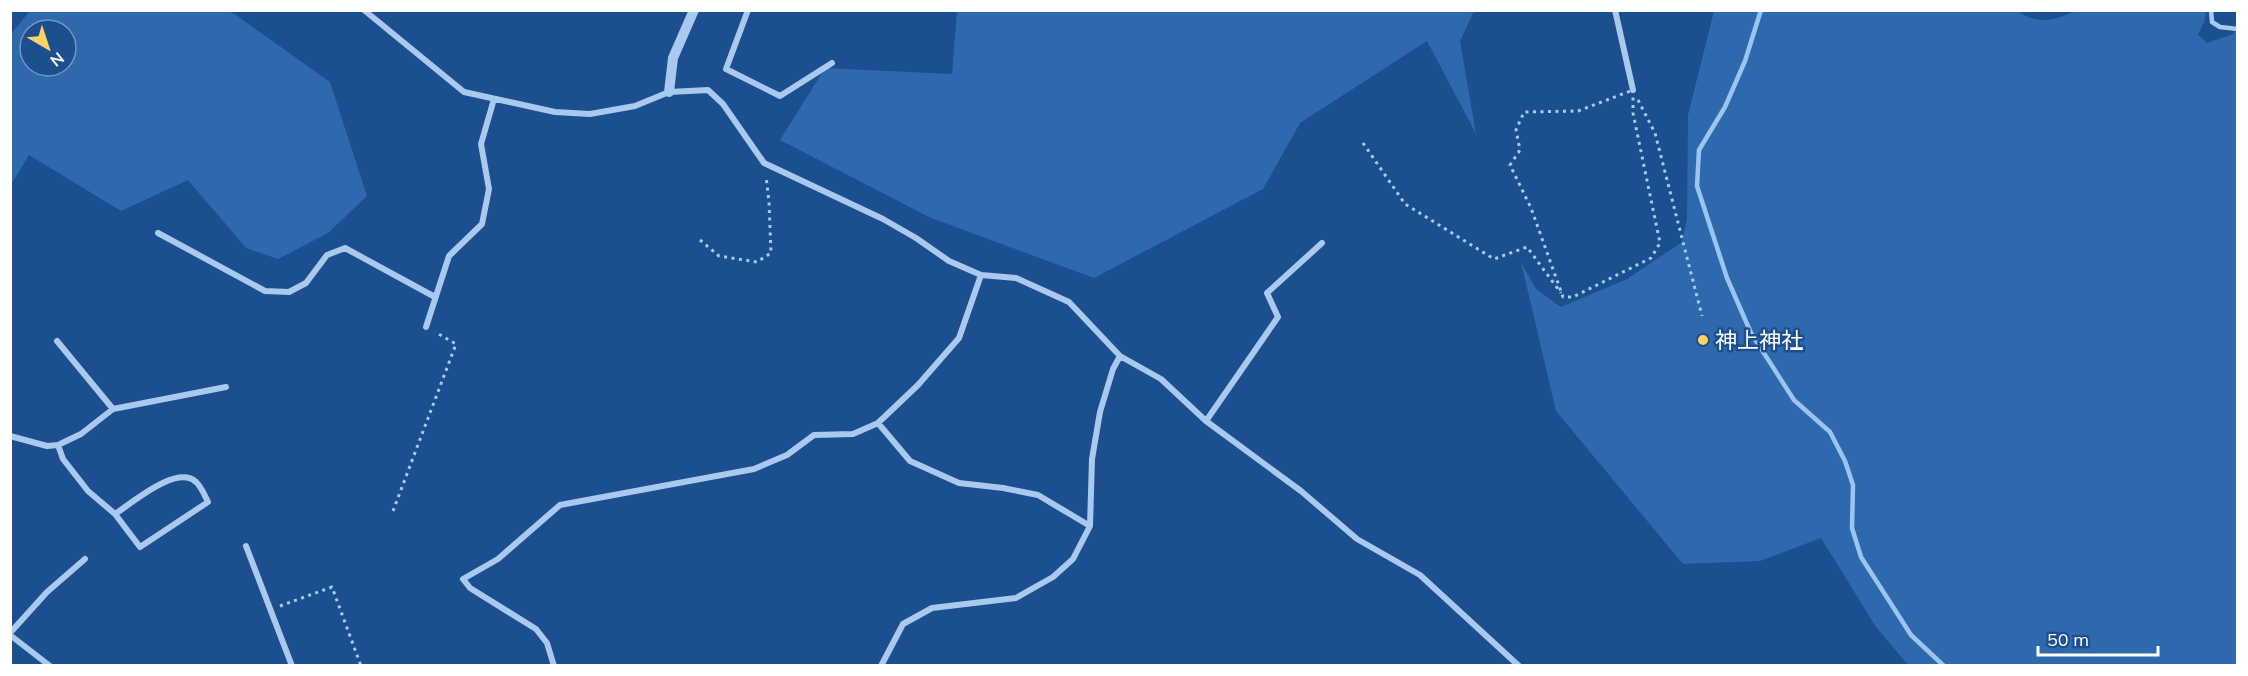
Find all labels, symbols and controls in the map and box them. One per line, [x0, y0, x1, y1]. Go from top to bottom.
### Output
north arrow [18, 18, 78, 78]
text: N [46, 48, 68, 71]
place label: 神上神社 [1715, 326, 1803, 354]
marker: 神上神社 [1696, 333, 1710, 347]
scale bar [2038, 619, 2158, 657]
text: 50 m [2047, 628, 2089, 651]

